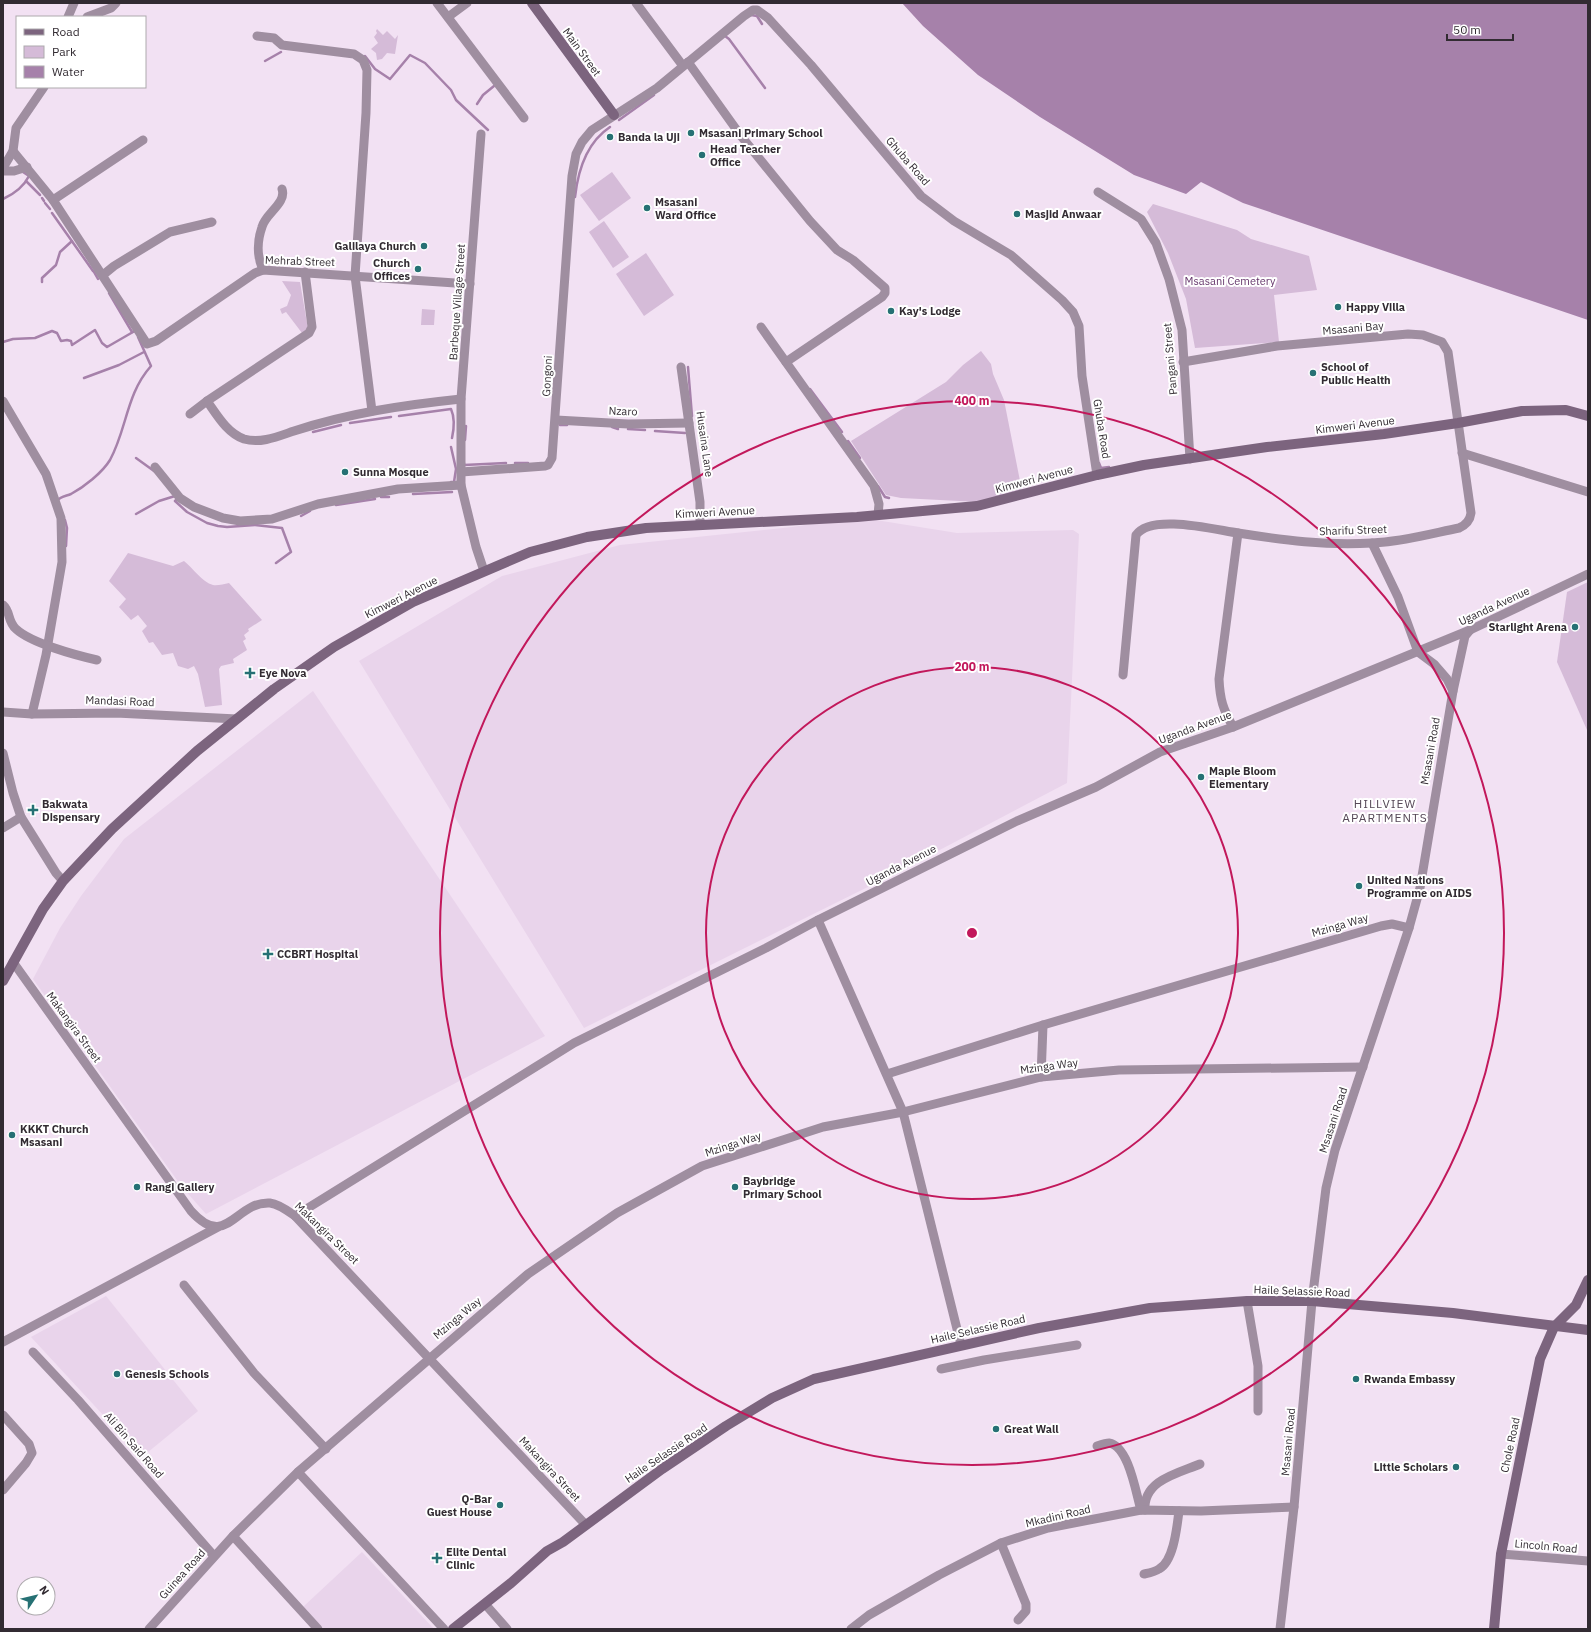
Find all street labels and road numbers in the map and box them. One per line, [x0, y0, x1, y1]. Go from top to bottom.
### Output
street label: Main Street [560, 25, 604, 79]
street label: Ghuba Road [883, 134, 933, 188]
street label: Barbeque Village Street [446, 243, 468, 361]
street label: Mehrab Street [265, 253, 335, 269]
street label: Msasani Bay [1322, 318, 1385, 338]
street label: Pangani Street [1160, 322, 1180, 396]
street label: Gongoni [539, 355, 555, 397]
street label: Ghuba Road [1090, 398, 1114, 460]
street label: Nzaro [608, 403, 638, 419]
street label: Husaina Lane [693, 410, 717, 478]
street label: Kimweri Avenue [1315, 413, 1395, 437]
street label: Kimweri Avenue [994, 462, 1074, 496]
street label: Kimweri Avenue [675, 503, 755, 521]
street label: Sharifu Street [1319, 522, 1387, 538]
street label: Kimweri Avenue [362, 573, 440, 621]
street label: Uganda Avenue [1456, 583, 1532, 629]
street label: Mandasi Road [85, 693, 155, 709]
street label: Uganda Avenue [1157, 707, 1233, 747]
street label: Msasani Road [1417, 716, 1443, 786]
street label: Uganda Avenue [864, 841, 938, 889]
street label: Mzinga Way [1310, 910, 1370, 940]
street label: Makangira Street [44, 989, 104, 1065]
street label: Mzinga Way [1019, 1055, 1079, 1077]
street label: Msasani Road [1316, 1085, 1350, 1155]
street label: Mzinga Way [703, 1128, 763, 1160]
street label: Makangira Street [292, 1199, 362, 1267]
street label: Haile Selassie Road [1253, 1282, 1351, 1300]
street label: Mzinga Way [430, 1294, 484, 1342]
street label: Haile Selassie Road [929, 1311, 1027, 1347]
street label: Msasani Road [1278, 1407, 1298, 1477]
street label: Ali Bin Said Road [101, 1409, 167, 1481]
street label: Chole Road [1497, 1416, 1523, 1474]
street label: Haile Selassie Road [622, 1420, 710, 1486]
street label: Makangira Street [516, 1434, 584, 1505]
street label: Mkadini Road [1024, 1502, 1092, 1530]
street label: Lincoln Road [1514, 1536, 1578, 1556]
street label: Guinea Road [156, 1546, 208, 1602]

